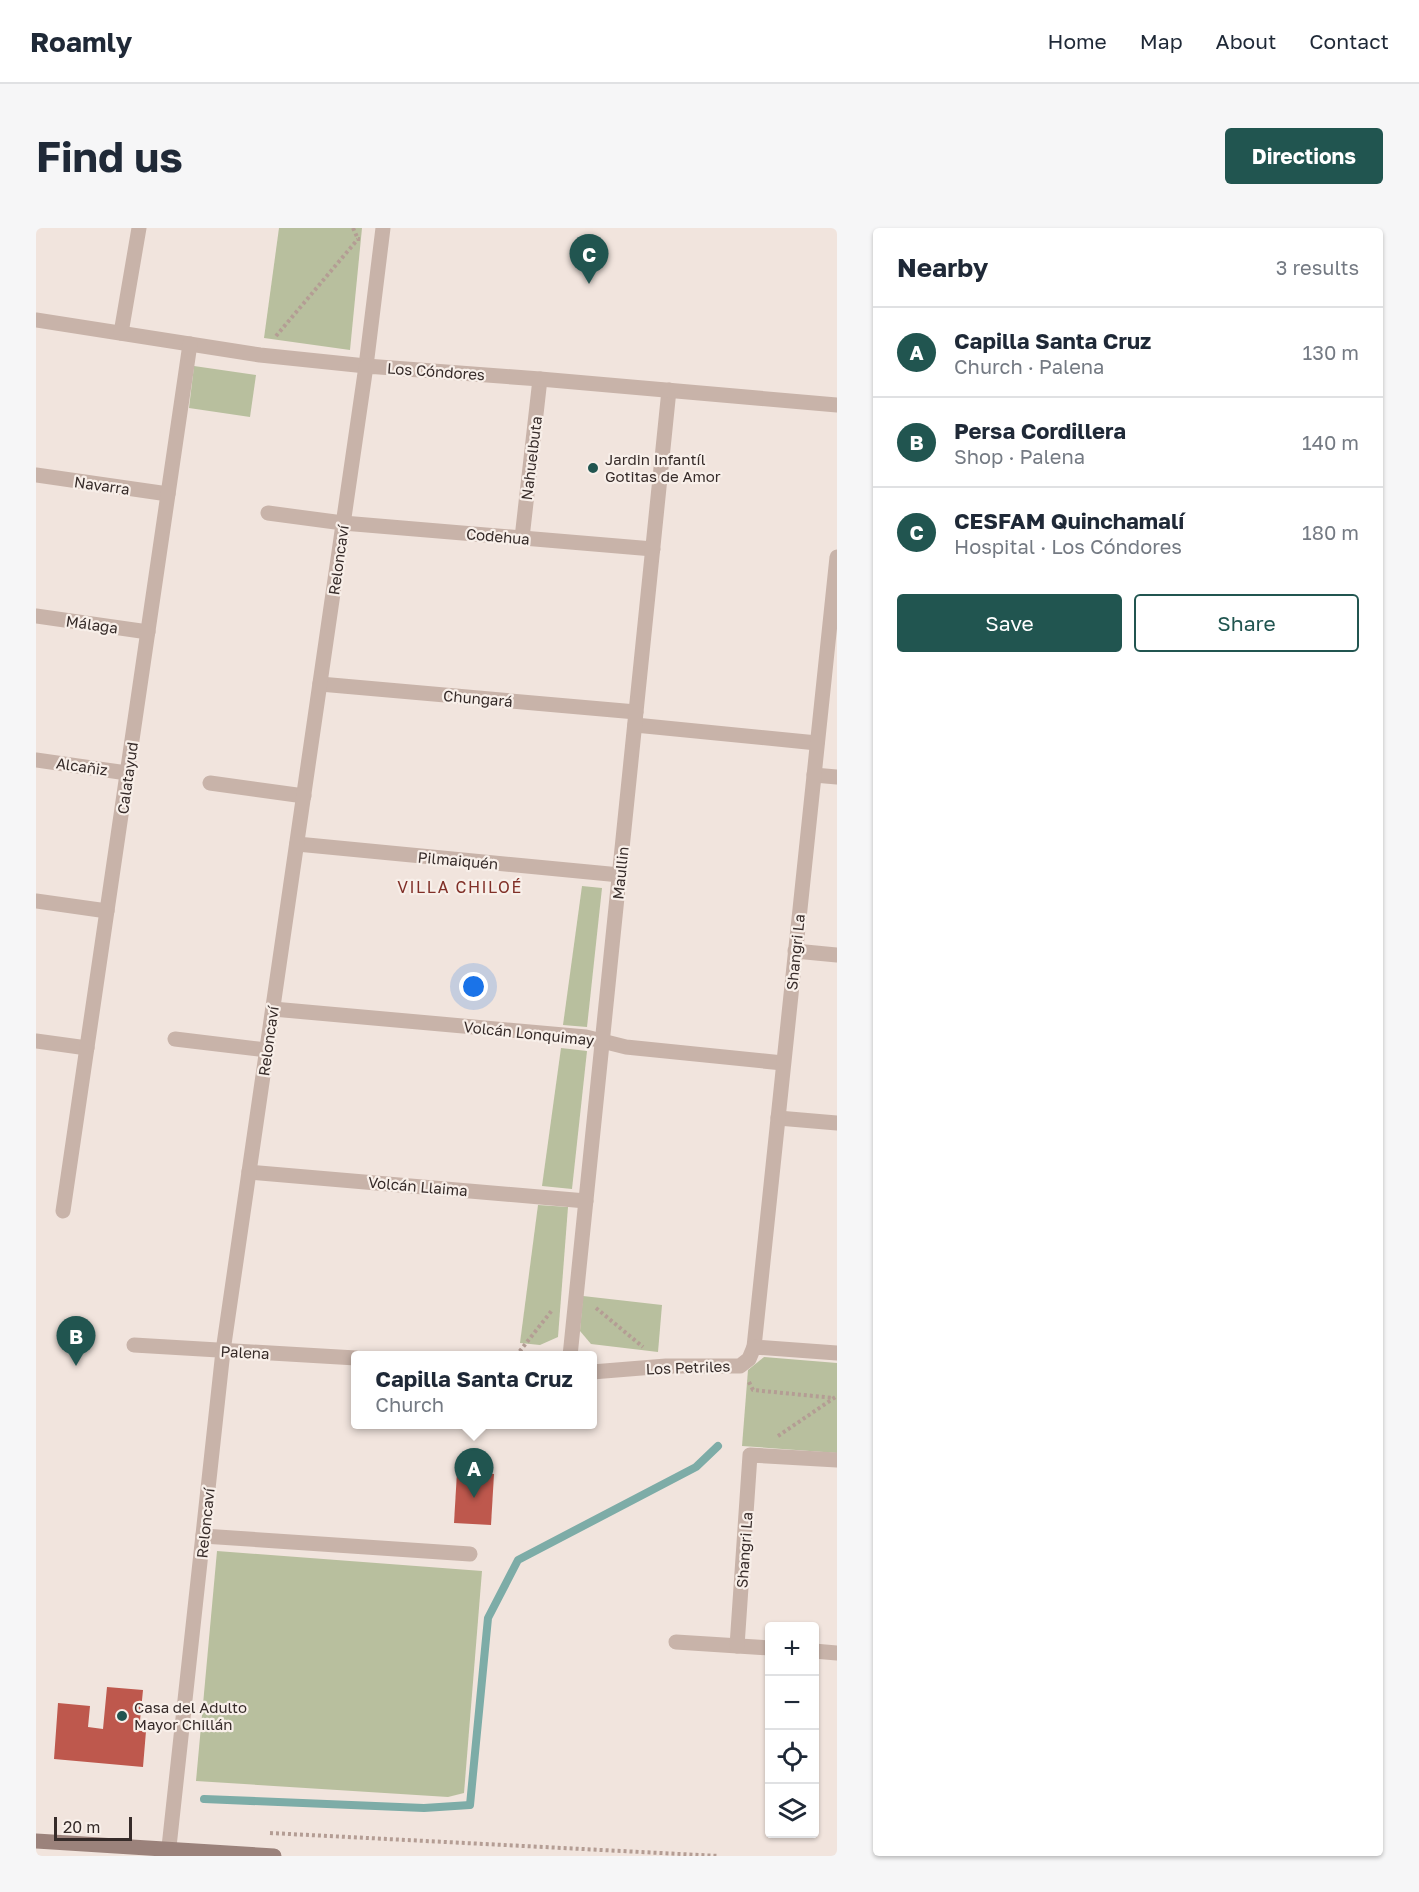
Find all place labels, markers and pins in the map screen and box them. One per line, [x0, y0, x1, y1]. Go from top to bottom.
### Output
pin: C [570, 235, 608, 284]
place label: Jardin Infantíl Gotitas de Amor [605, 450, 721, 485]
marker: Jardin Infantíl Gotitas de Amor [586, 461, 600, 475]
pin: B [56, 1316, 96, 1366]
pin: A [454, 1448, 494, 1498]
place label: Casa del Adulto Mayor Chillán [134, 1698, 247, 1733]
marker: Casa del Adulto Mayor Chillán [115, 1709, 129, 1723]

